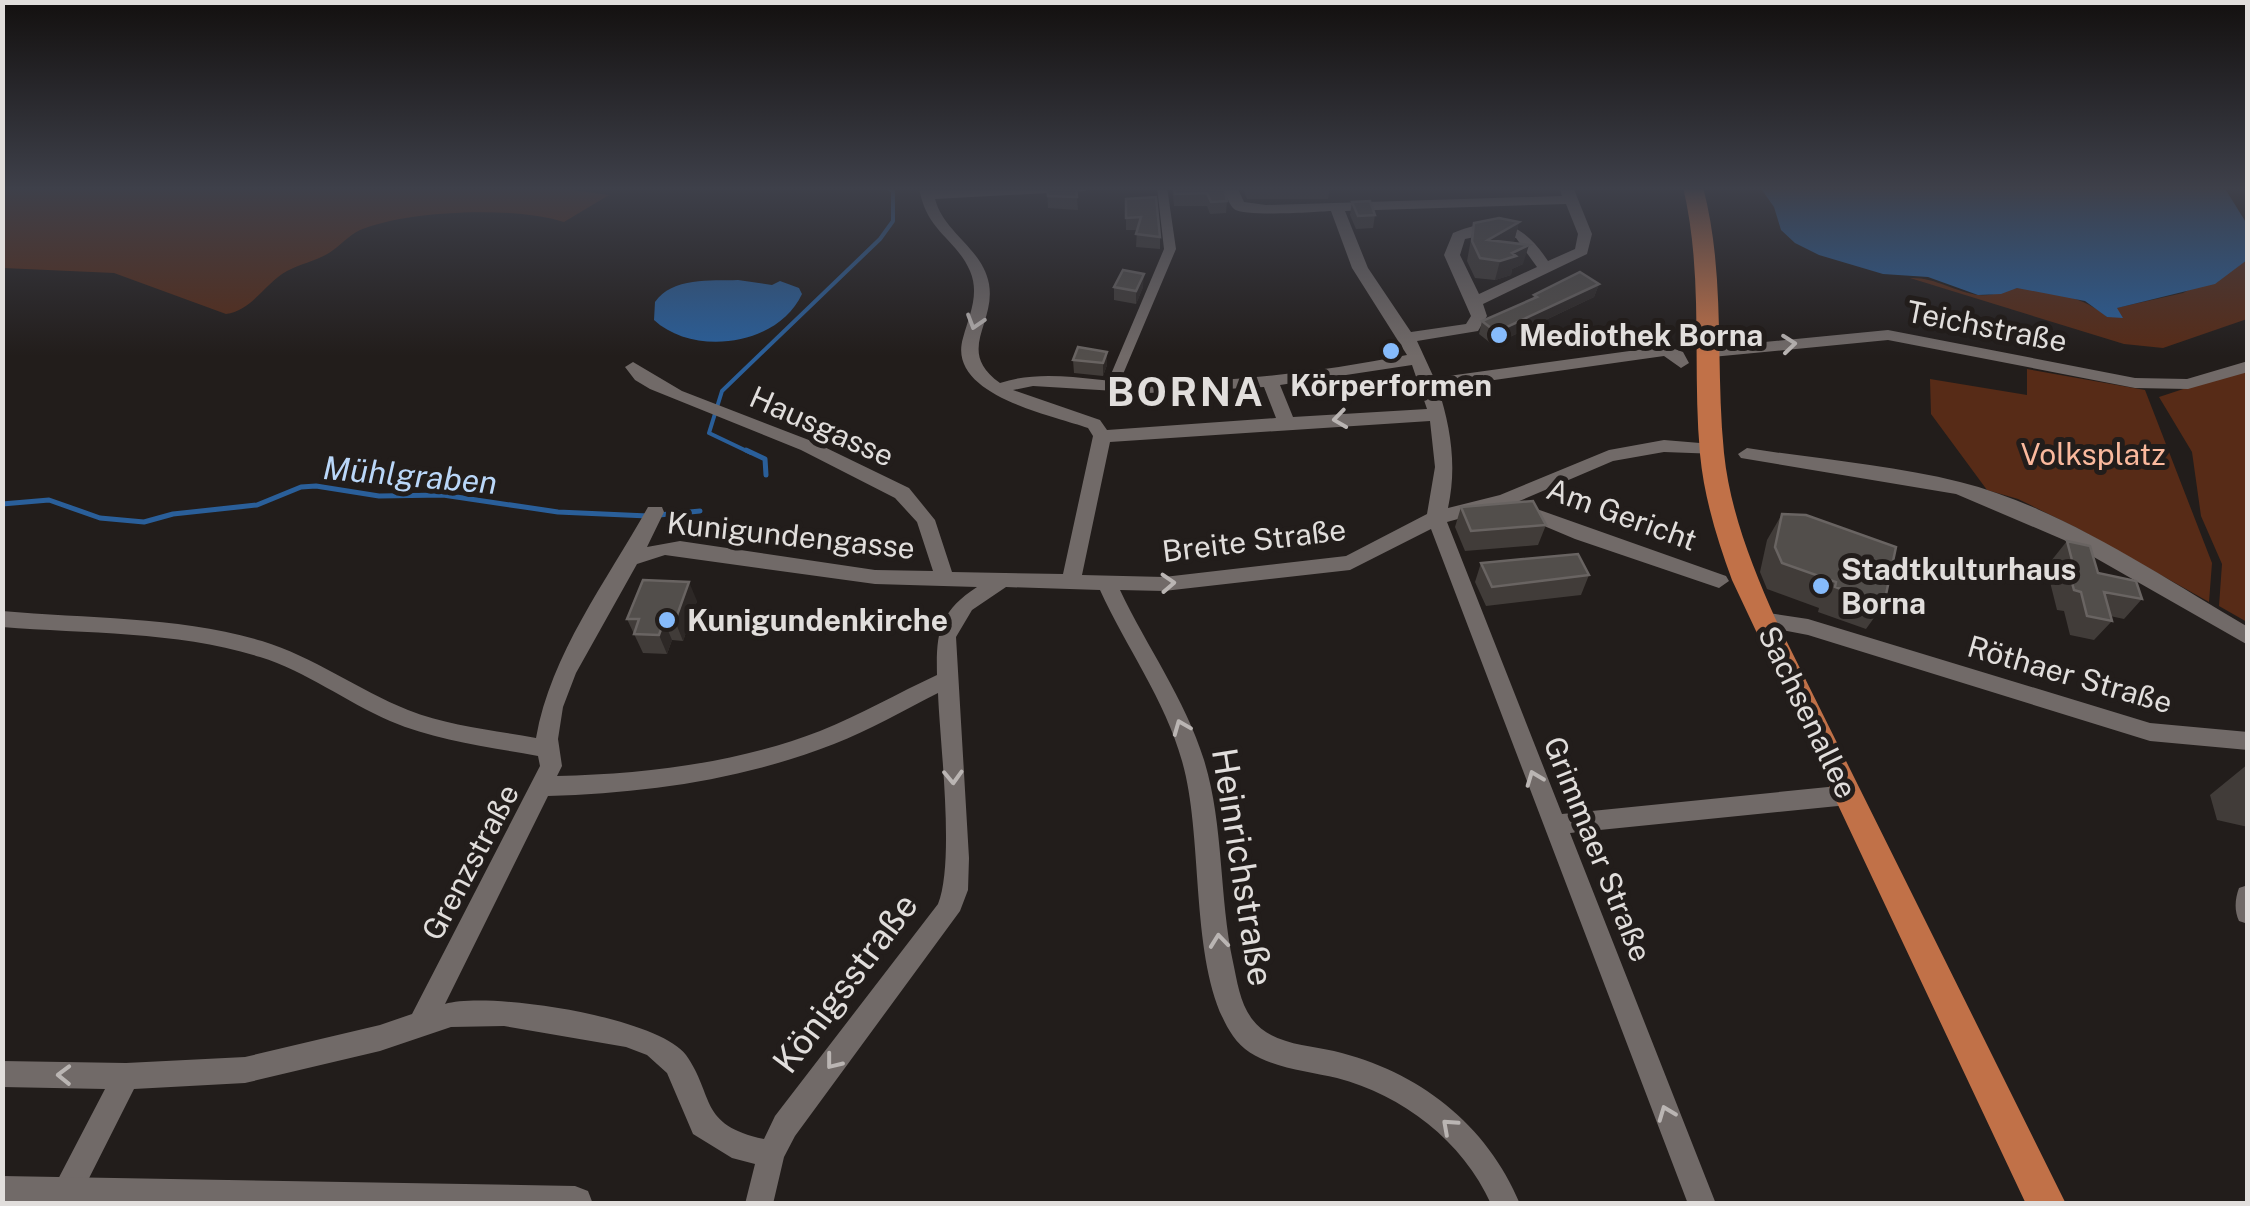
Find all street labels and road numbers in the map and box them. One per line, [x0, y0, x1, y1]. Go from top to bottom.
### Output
street label: Teichstraße [1904, 293, 2070, 359]
street label: Hausgasse [744, 378, 900, 474]
street label: Am Gericht [1542, 470, 1702, 558]
street label: Kunigundengasse [665, 504, 917, 566]
street label: Breite Straße [1160, 511, 1348, 569]
street label: Sachsenallee [1751, 620, 1865, 804]
street label: Röthaer Straße [1964, 628, 2176, 720]
street label: Grimmaer Straße [1536, 731, 1660, 967]
street label: Heinrichstraße [1204, 745, 1282, 989]
street label: Grenzstraße [414, 778, 526, 946]
street label: Königsstraße [764, 885, 926, 1081]

